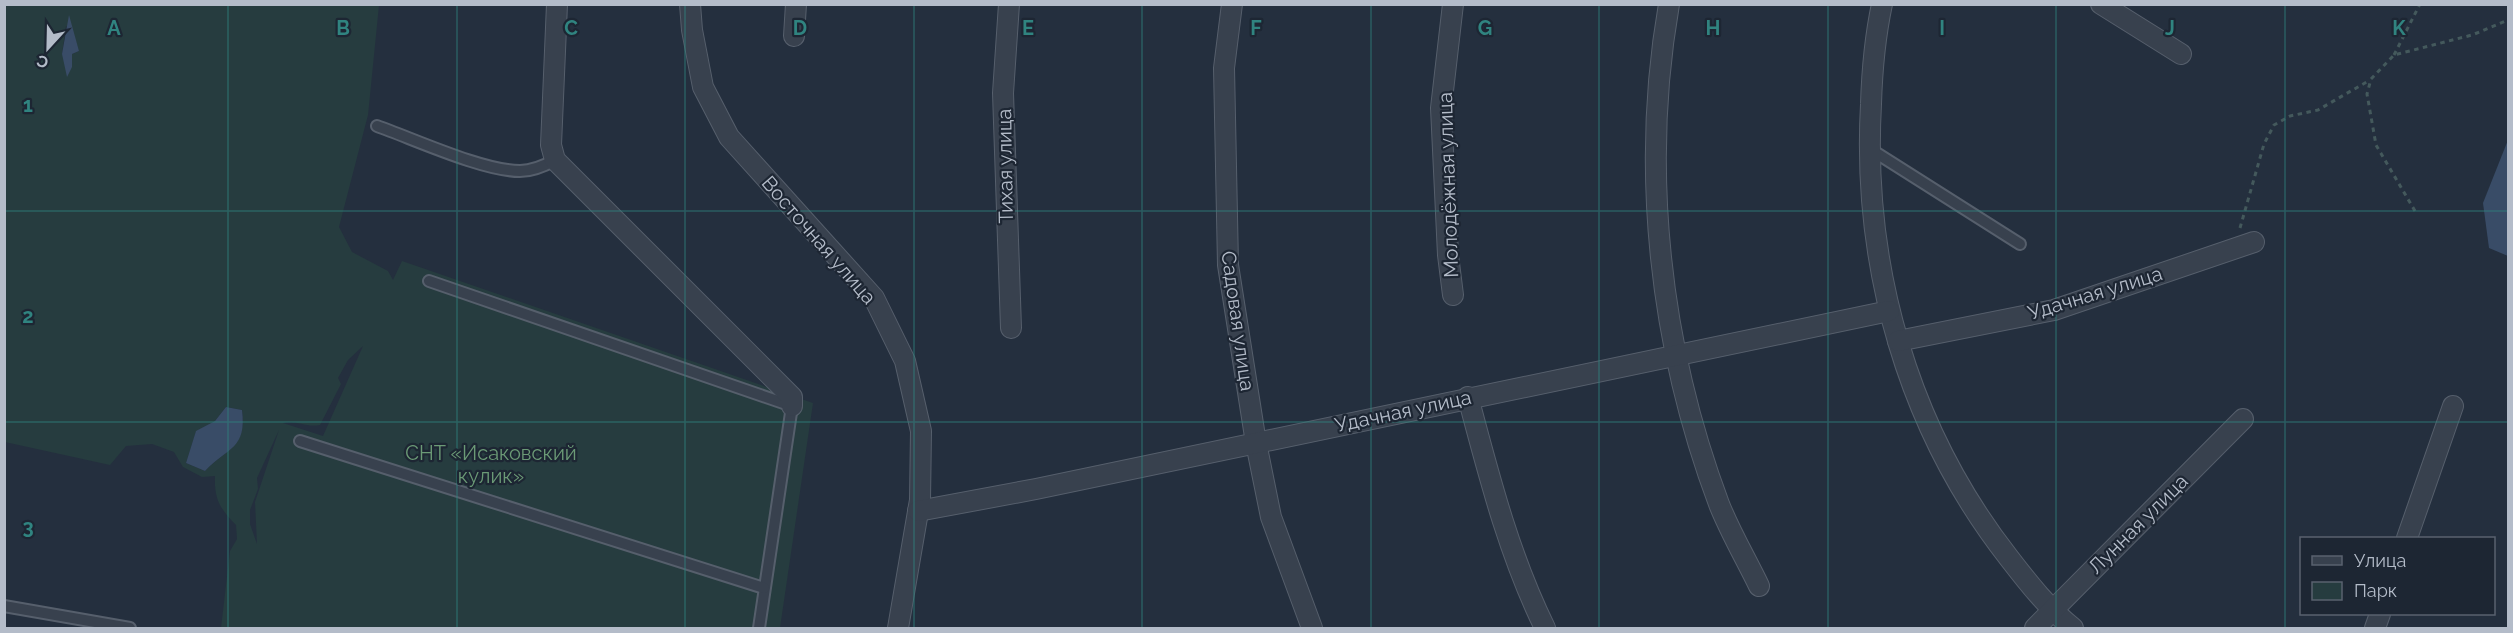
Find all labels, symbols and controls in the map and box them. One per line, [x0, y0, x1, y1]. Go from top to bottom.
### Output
text: A [107, 16, 121, 40]
text: B [336, 16, 350, 40]
text: C [564, 16, 578, 40]
text: D [793, 16, 807, 40]
text: E [1022, 16, 1034, 40]
text: F [1250, 16, 1262, 40]
text: G [1478, 16, 1492, 40]
text: H [1706, 16, 1720, 40]
text: I [1939, 16, 1945, 40]
text: J [2165, 16, 2175, 40]
text: K [2392, 16, 2406, 40]
north arrow [18, 18, 78, 78]
text: С [34, 51, 51, 72]
street label: Молодёжная улица [1433, 92, 1463, 278]
text: 1 [23, 93, 33, 117]
street label: Тихая улица [992, 108, 1018, 224]
street label: Восточная улица [757, 171, 881, 309]
street label: Садовая улица [1216, 249, 1260, 393]
street label: Удачная улица [2025, 261, 2165, 325]
text: 2 [22, 304, 34, 328]
street label: Удачная улица [1332, 385, 1474, 437]
park label: СНТ «Исаковский кулик» [405, 441, 577, 488]
street label: Лунная улица [2083, 469, 2193, 579]
text: 3 [22, 515, 34, 539]
legend [2300, 537, 2495, 615]
text: Улица [2354, 550, 2406, 571]
text: Парк [2354, 580, 2397, 601]

